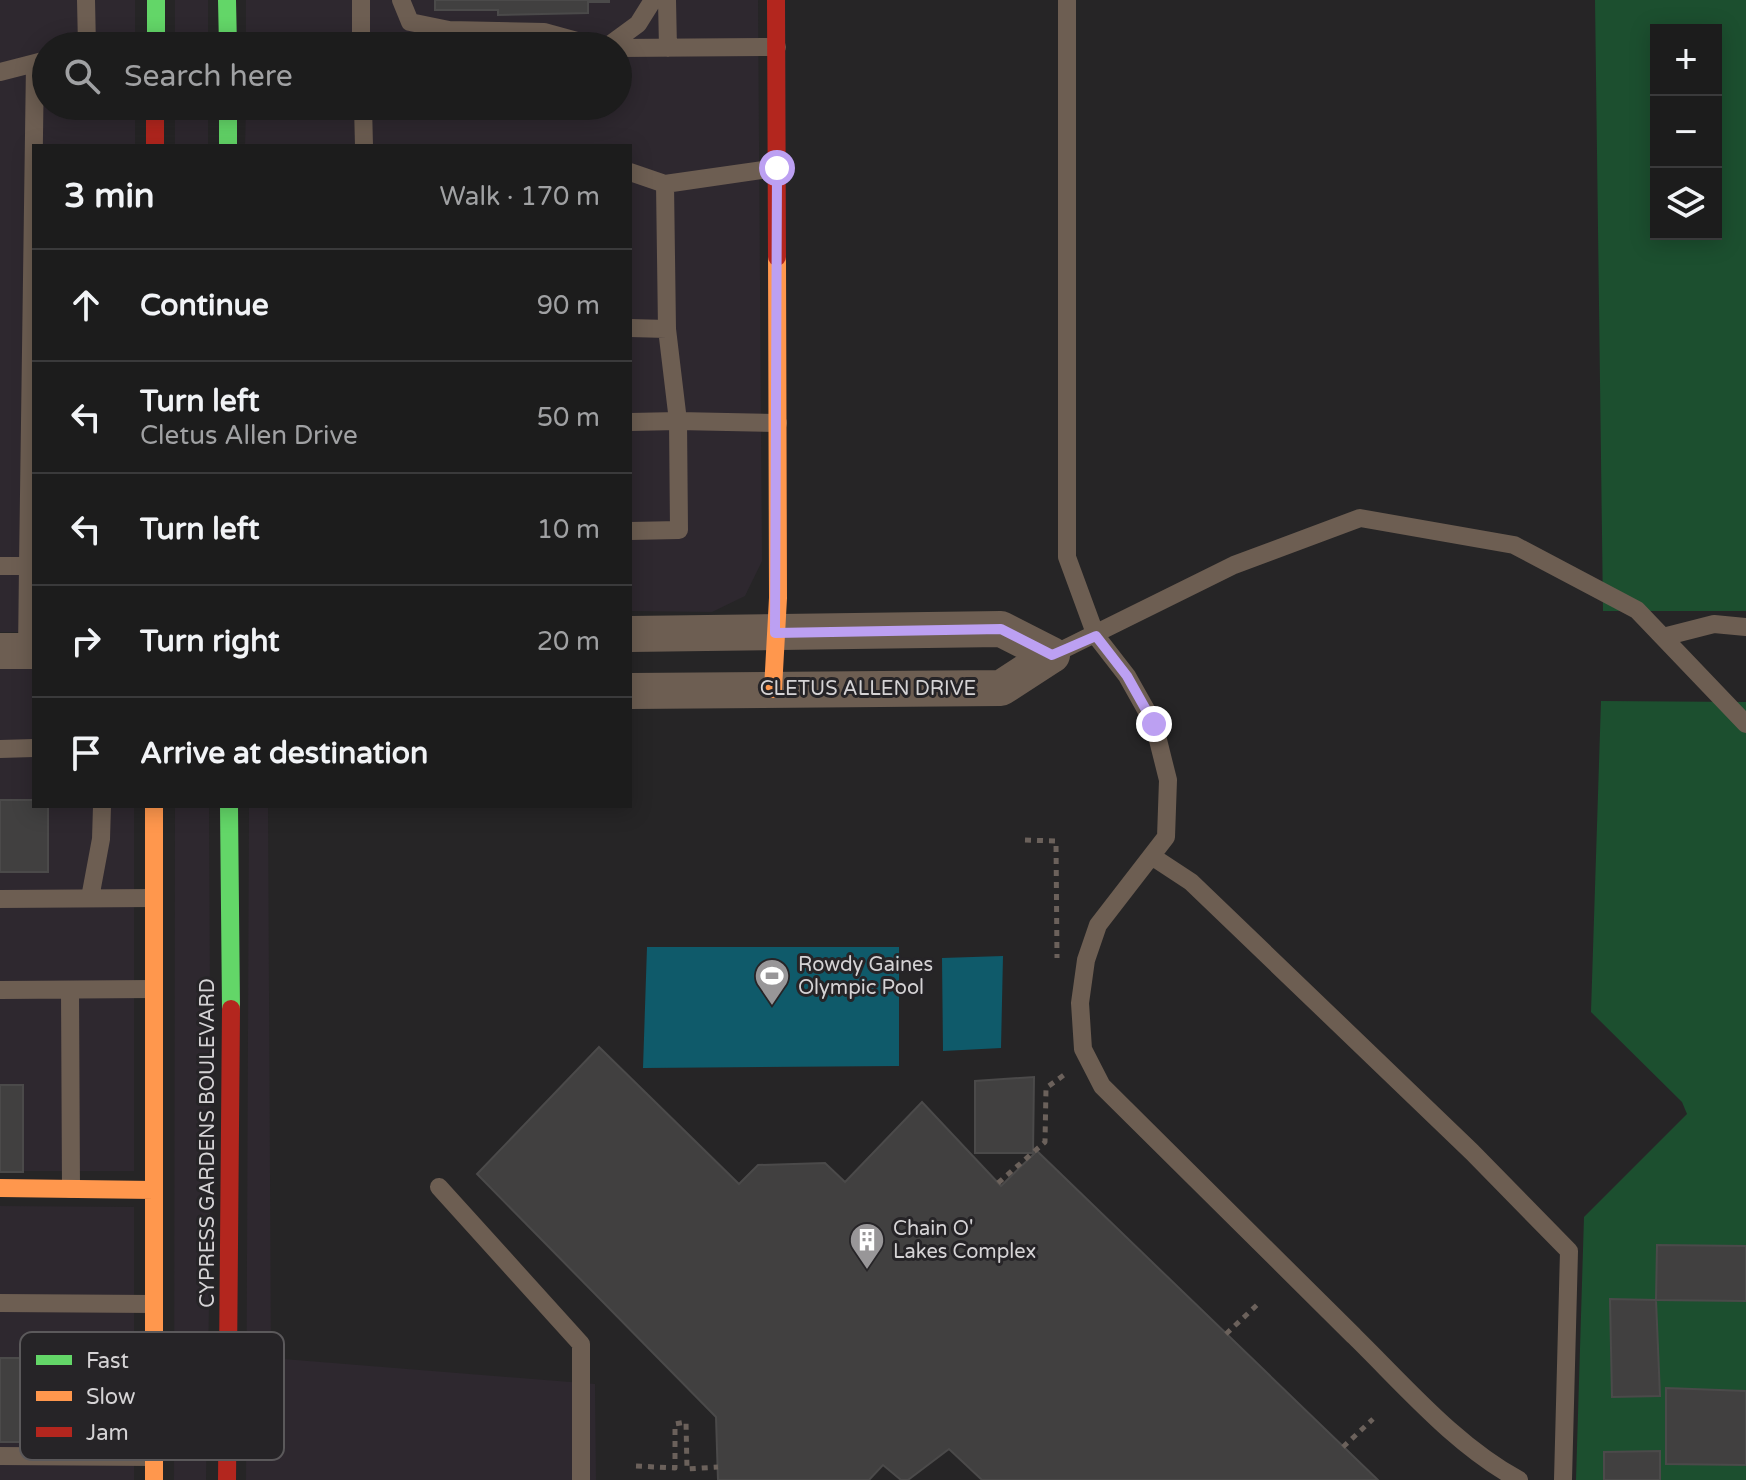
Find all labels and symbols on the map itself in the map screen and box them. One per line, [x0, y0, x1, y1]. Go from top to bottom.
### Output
route start [759, 150, 795, 186]
street label: CLETUS ALLEN DRIVE [760, 677, 976, 701]
route end [1136, 706, 1172, 742]
place label: Rowdy Gaines Olympic Pool [798, 953, 933, 1000]
sports icon: Rowdy Gaines Olympic Pool [753, 957, 791, 1007]
street label: CYPRESS GARDENS BOULEVARD [196, 978, 220, 1308]
place label: Chain O' Lakes Complex [893, 1217, 1036, 1264]
building icon: Chain O' Lakes Complex [848, 1221, 886, 1271]
legend [20, 1332, 284, 1460]
text: Fast [86, 1348, 129, 1374]
text: Slow [86, 1384, 136, 1410]
text: Jam [86, 1420, 129, 1446]

